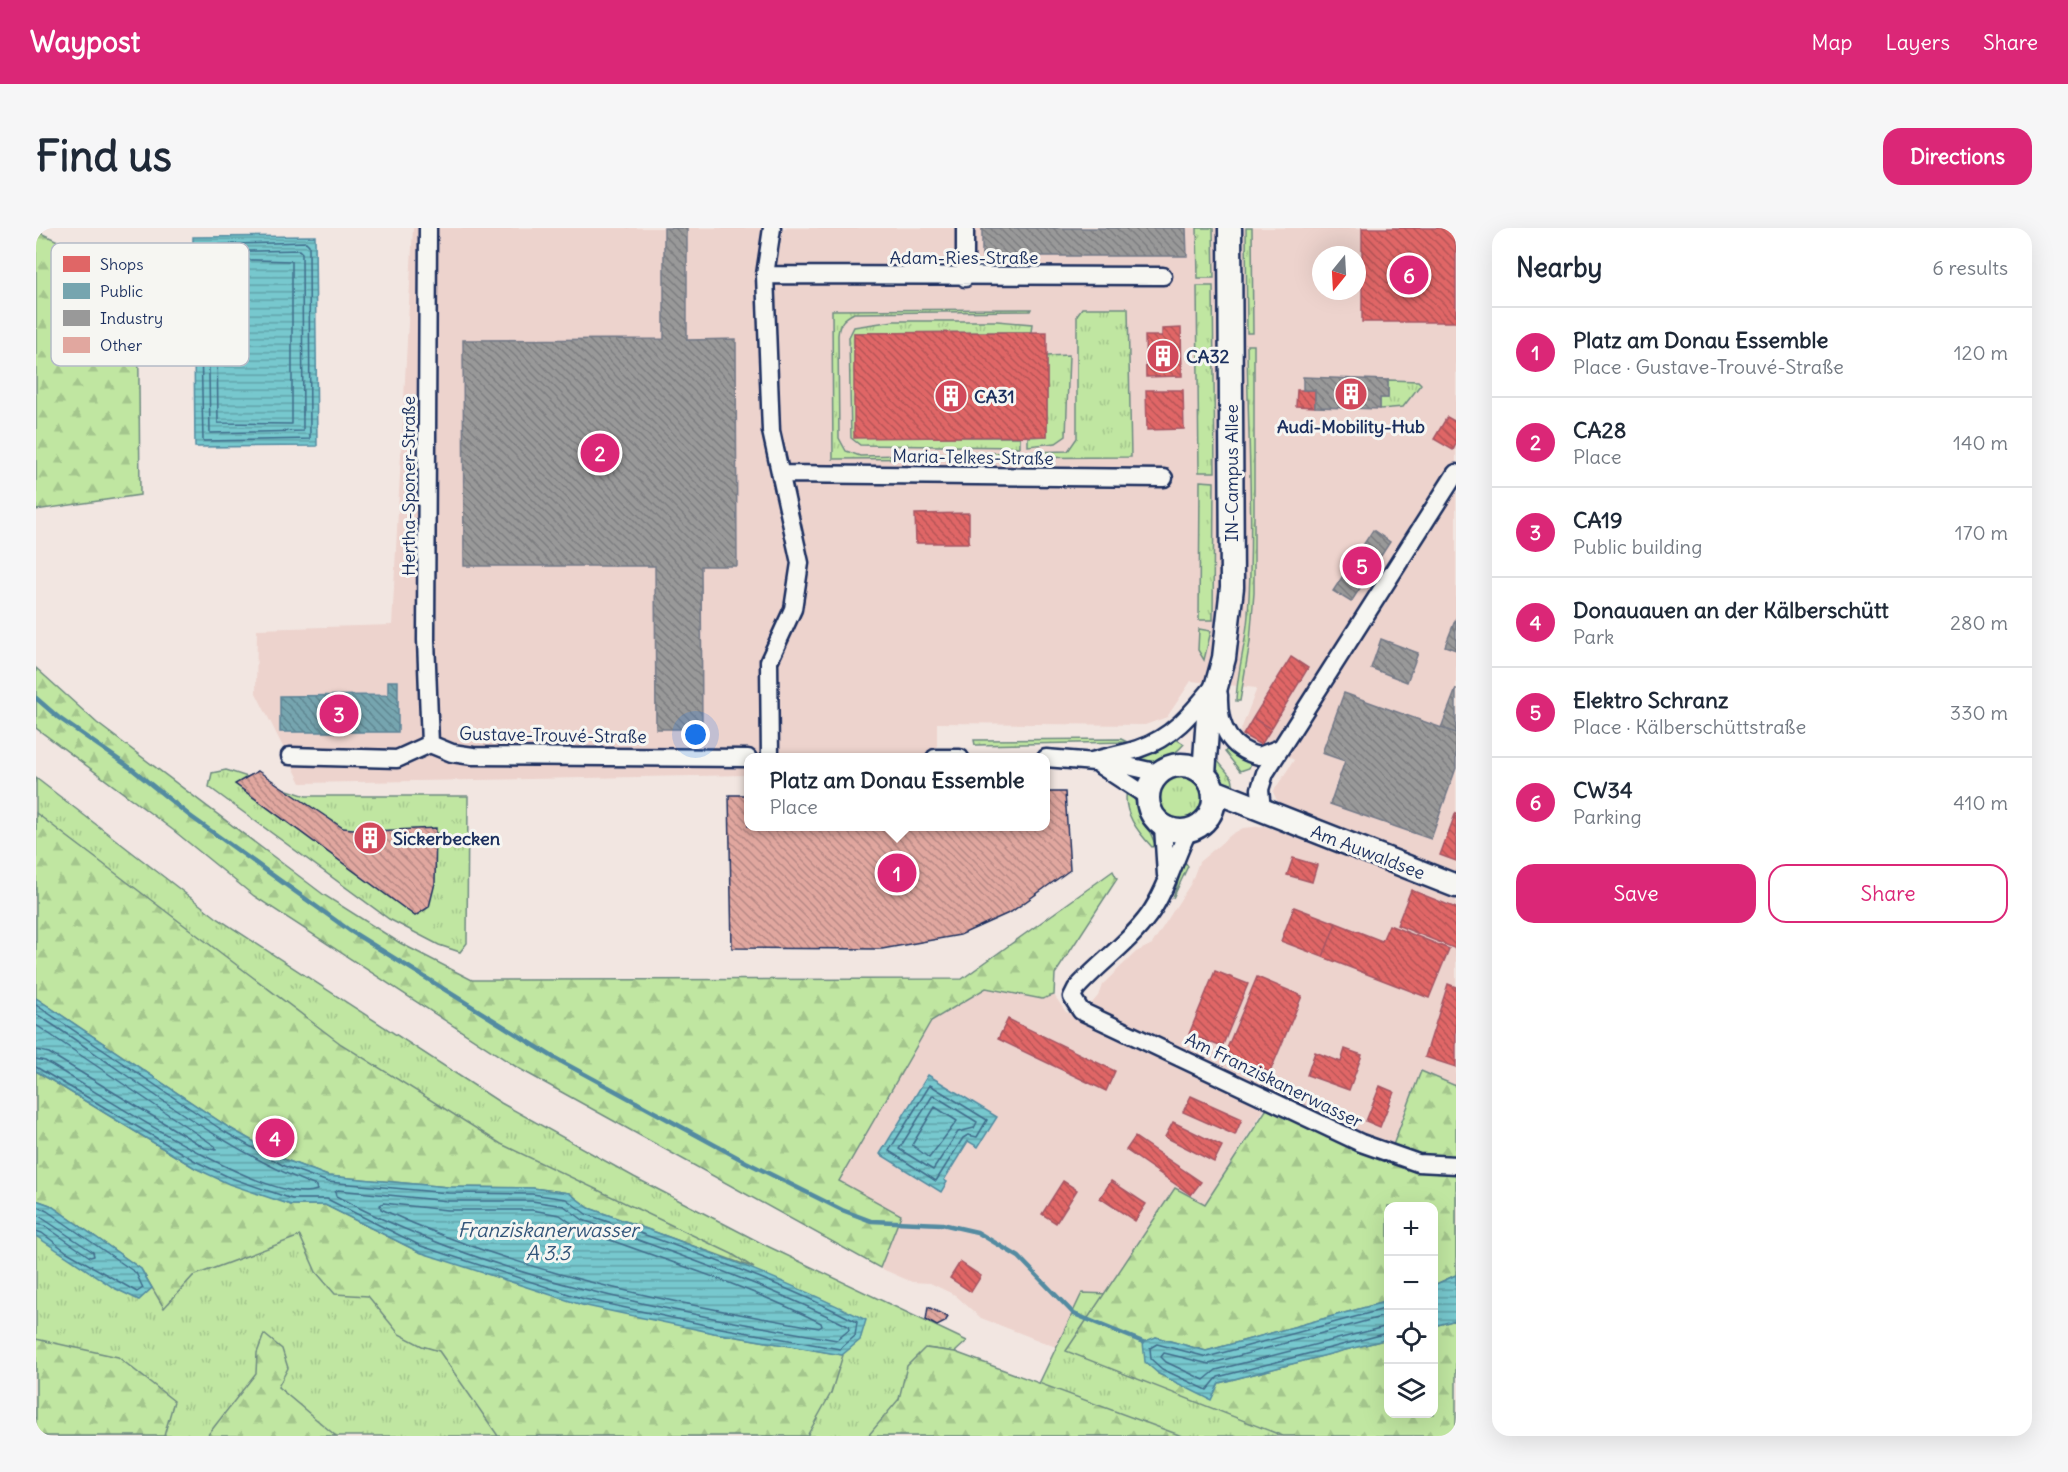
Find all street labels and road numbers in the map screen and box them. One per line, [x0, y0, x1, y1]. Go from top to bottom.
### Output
street label: Adam-Ries-Straße [890, 246, 1038, 269]
street label: Hertha-Sponer-Straße [397, 396, 420, 576]
street label: IN-Campus Allee [1220, 404, 1243, 542]
street label: Maria-Telkes-Straße [892, 444, 1054, 470]
street label: Gustave-Trouvé-Straße [459, 722, 647, 748]
street label: Am Auwaldsee [1308, 820, 1428, 884]
street label: Am Franziskanerwasser [1182, 1027, 1367, 1133]

